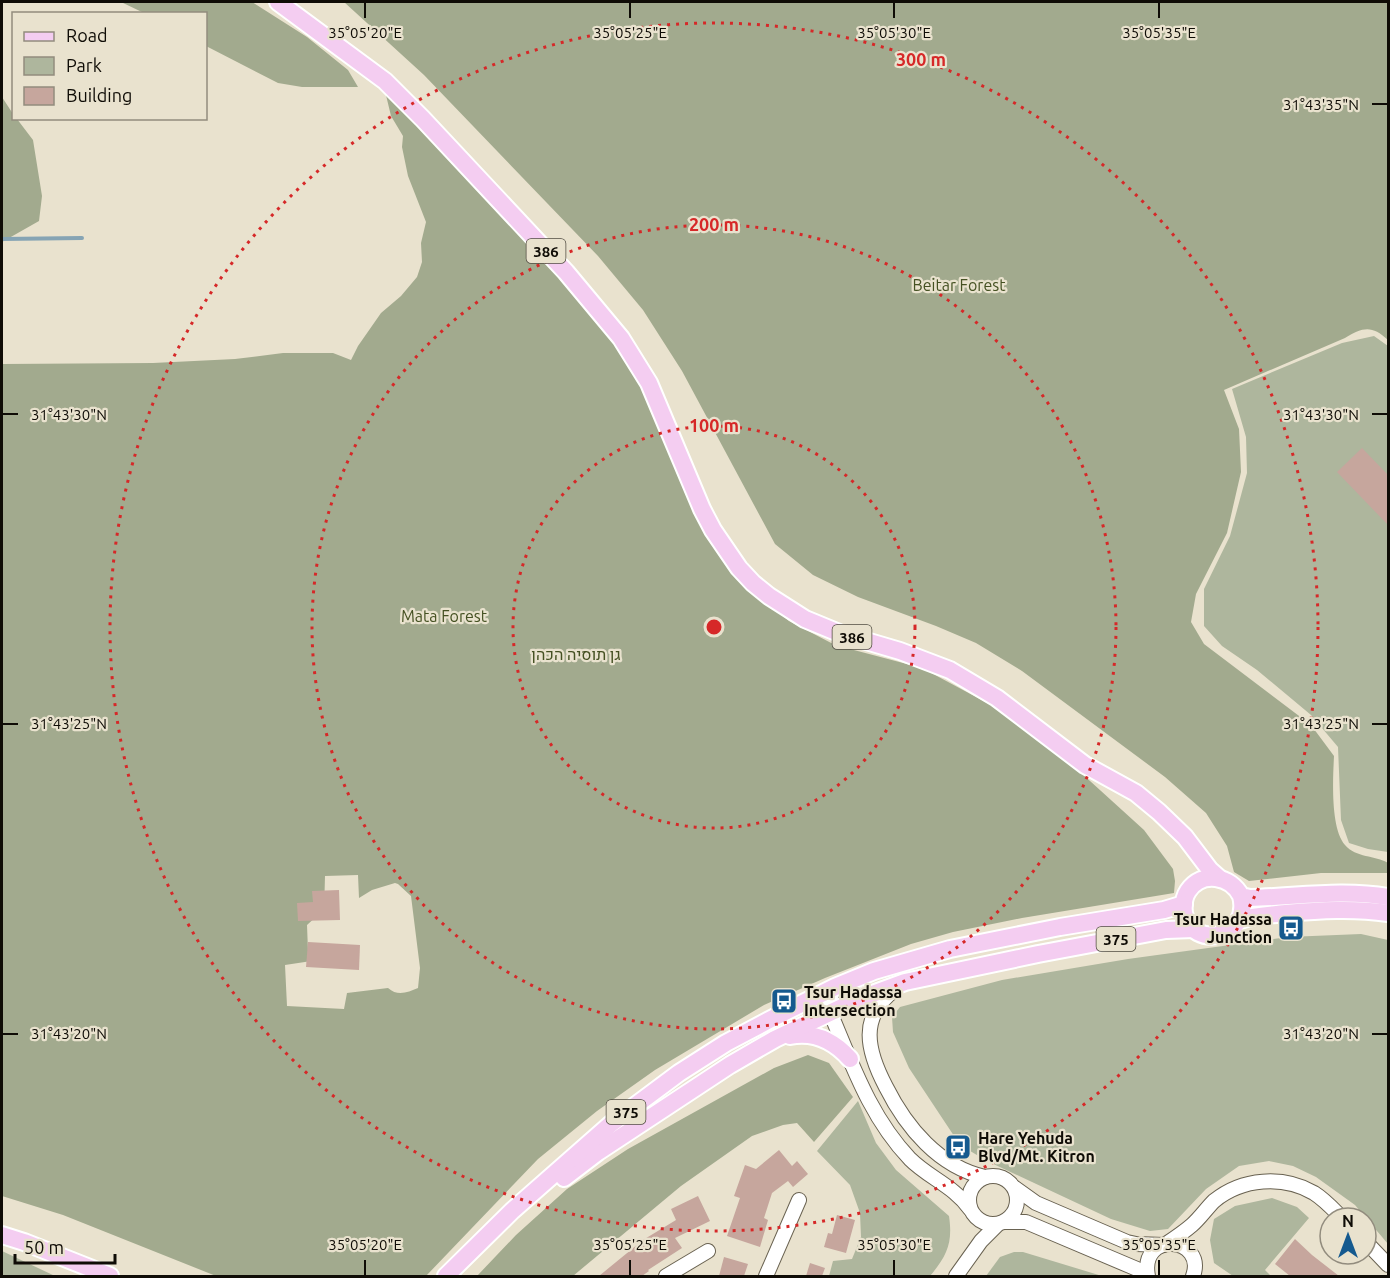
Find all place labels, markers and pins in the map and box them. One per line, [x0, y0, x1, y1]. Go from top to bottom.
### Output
centre of rings [704, 617, 724, 637]
place label: Tsur Hadassa Junction [1174, 910, 1272, 946]
bus stop icon: Tsur Hadassa Junction [1276, 913, 1306, 943]
place label: Tsur Hadassa Intersection [804, 983, 902, 1019]
bus stop icon: Tsur Hadassa Intersection [769, 986, 799, 1016]
place label: Hare Yehuda Blvd/Mt. Kitron [978, 1129, 1095, 1165]
bus stop icon: Hare Yehuda Blvd/Mt. Kitron [943, 1132, 973, 1162]

